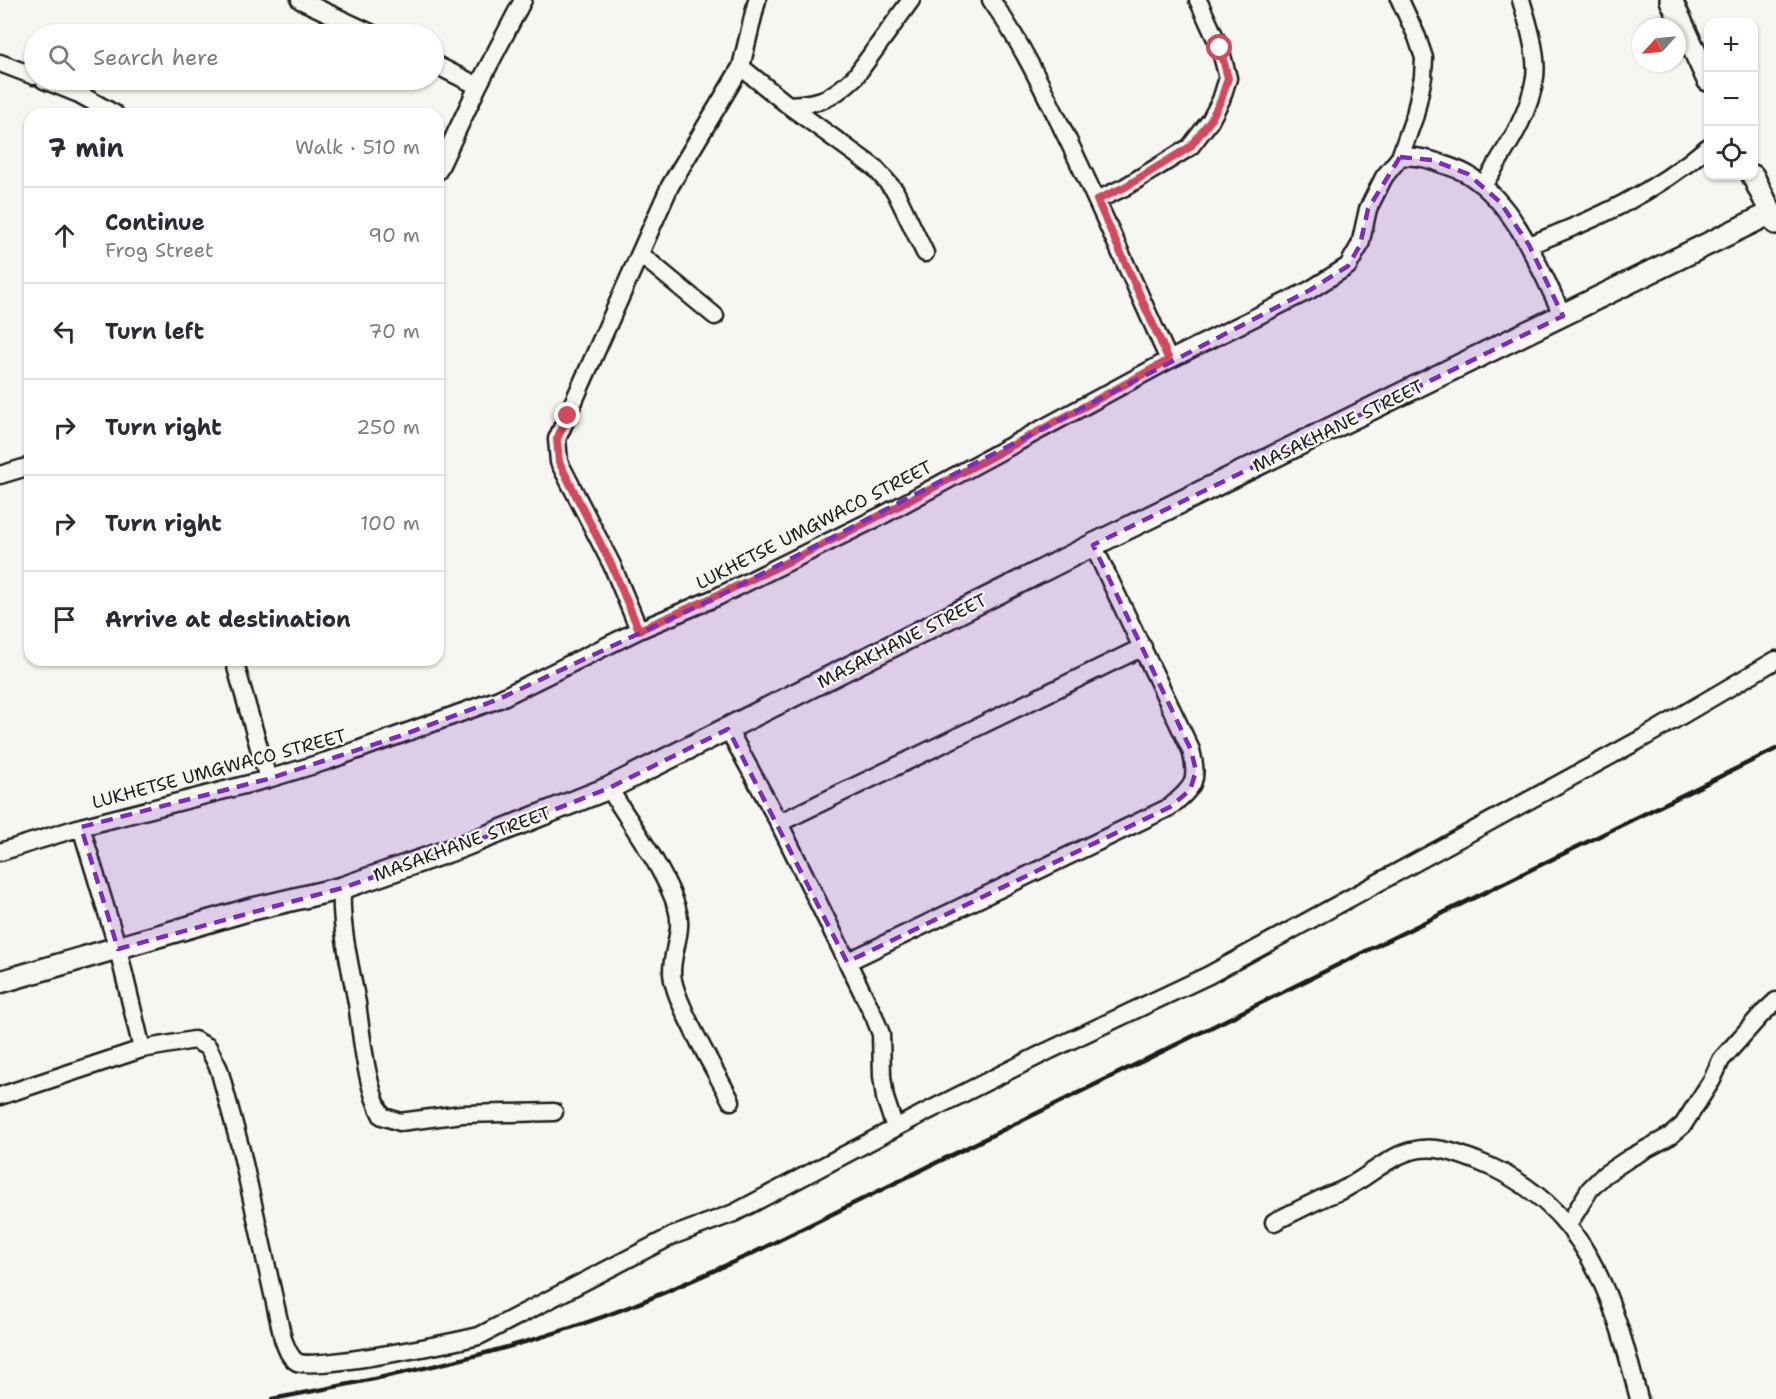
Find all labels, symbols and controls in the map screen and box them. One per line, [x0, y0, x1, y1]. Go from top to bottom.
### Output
north arrow [1632, 18, 1686, 72]
map controls [1704, 18, 1758, 180]
button: + [1704, 18, 1758, 72]
search box [24, 24, 444, 90]
route start [1206, 34, 1232, 60]
icon: search [45, 41, 78, 74]
text: Search here [93, 43, 219, 72]
button: − [1704, 72, 1758, 126]
button: locate [1704, 126, 1758, 180]
text: 7 min [48, 130, 124, 165]
text: Walk · 510 m [295, 134, 420, 160]
text: Continue [105, 208, 205, 237]
icon: ahead [48, 219, 81, 252]
text: 90 m [368, 222, 420, 248]
text: Frog Street [105, 237, 214, 263]
icon: left [48, 315, 81, 348]
text: Turn left [105, 317, 204, 346]
text: 70 m [368, 318, 420, 344]
street label: MASAKHANE STREET [1249, 374, 1427, 478]
route end [554, 402, 580, 428]
icon: right [48, 411, 81, 444]
text: Turn right [105, 413, 222, 442]
text: 250 m [356, 414, 420, 440]
street label: LUKHETSE UMGWACO STREET [692, 455, 936, 595]
icon: right [48, 507, 81, 540]
text: Turn right [105, 509, 222, 538]
text: 100 m [360, 510, 420, 536]
street label: MASAKHANE STREET [813, 588, 991, 694]
icon: arrive [48, 603, 81, 636]
text: Arrive at destination [105, 605, 351, 634]
street label: LUKHETSE UMGWACO STREET [89, 723, 349, 815]
street label: MASAKHANE STREET [370, 801, 554, 887]

